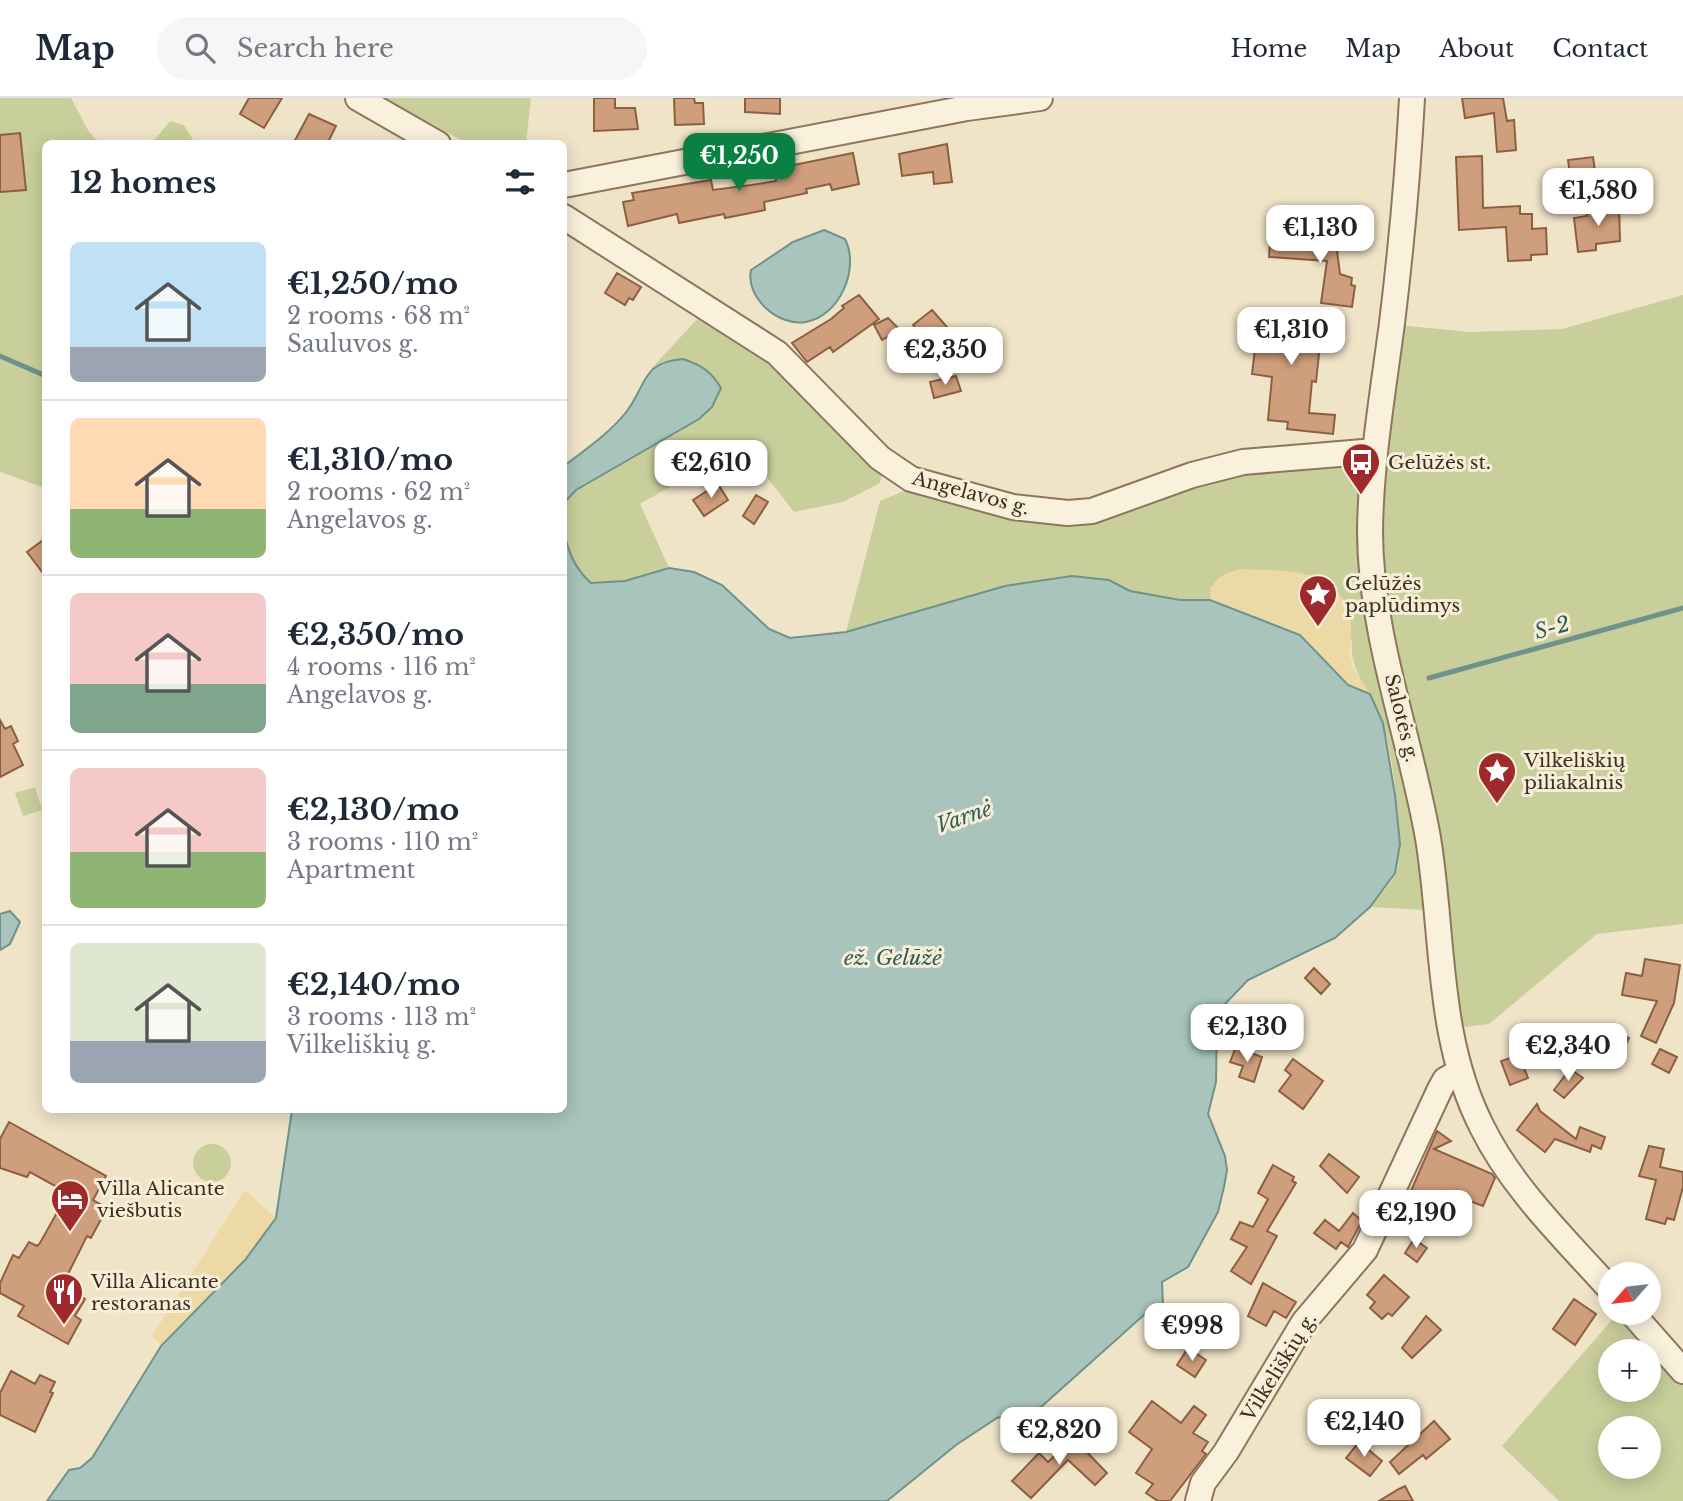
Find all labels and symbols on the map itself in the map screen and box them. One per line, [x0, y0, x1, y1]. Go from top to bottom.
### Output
pin: €1,250 [682, 134, 796, 193]
pin: €1,580 [1541, 169, 1655, 228]
pin: €1,130 [1263, 206, 1377, 265]
pin: €1,310 [1234, 308, 1348, 367]
pin: €2,350 [888, 328, 1002, 387]
pin: €2,610 [654, 440, 768, 500]
bus stop icon: Gelūžės st. [1340, 441, 1382, 496]
place label: Gelūžės st. [1388, 451, 1491, 474]
street label: Angelavos g. [909, 466, 1032, 520]
place label: Gelūžės paplūdimys [1345, 572, 1460, 617]
place icon: Gelūžės paplūdimys [1297, 573, 1339, 628]
water label: S-2 [1532, 611, 1572, 645]
street label: Salotės g. [1380, 672, 1424, 764]
place label: Vilkeliškių piliakalnis [1523, 749, 1626, 794]
place icon: Vilkeliškių piliakalnis [1476, 750, 1518, 805]
water label: Varnė [933, 795, 996, 839]
water label: ež. Gelūžė [844, 945, 942, 971]
pin: €2,130 [1190, 1004, 1304, 1064]
pin: €2,340 [1511, 1024, 1625, 1083]
place label: Villa Alicante viešbutis [96, 1177, 225, 1222]
hotel icon: Villa Alicante viešbutis [49, 1178, 91, 1233]
pin: €2,190 [1359, 1190, 1473, 1250]
north arrow [1598, 1262, 1661, 1325]
place label: Villa Alicante restoranas [90, 1270, 219, 1315]
restaurant icon: Villa Alicante restoranas [43, 1271, 85, 1326]
pin: €998 [1151, 1304, 1233, 1363]
street label: Vilkeliškių g. [1236, 1309, 1321, 1426]
pin: €2,140 [1307, 1400, 1421, 1459]
pin: €2,820 [1002, 1408, 1116, 1467]

